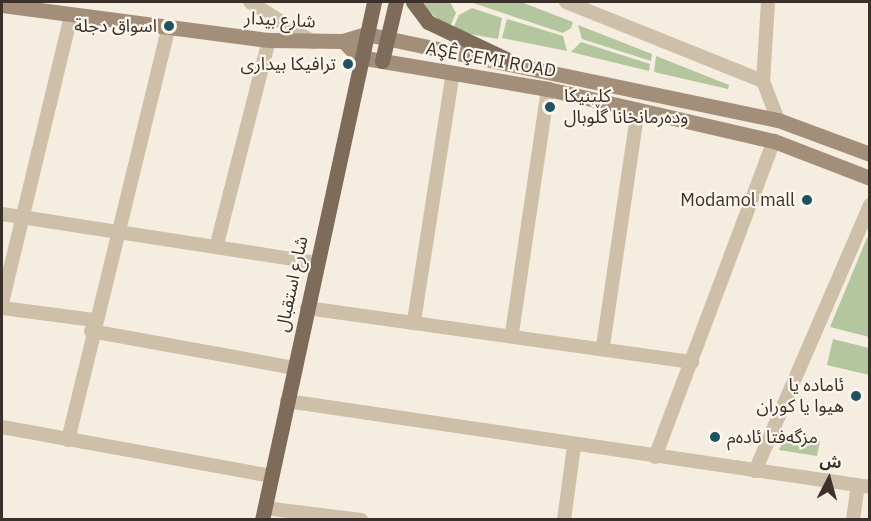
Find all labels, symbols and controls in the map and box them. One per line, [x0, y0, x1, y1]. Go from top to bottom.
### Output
street label: شارع بيدار [244, 7, 316, 33]
place label: اسواق دجلة [74, 15, 157, 37]
marker: اسواق دجلة [162, 19, 176, 33]
street label: AŞÊ ÇEMI ROAD [424, 38, 558, 82]
place label: ترافيكا بيدارى [241, 53, 336, 75]
marker: ترافيكا بيدارى [341, 57, 355, 71]
place label: کلینیکا ودەرمانخانا گڵوبال [564, 86, 688, 128]
marker: کلینیکا ودەرمانخانا گڵوبال [541, 98, 559, 116]
place label: Modamol mall [680, 189, 795, 211]
marker: Modamol mall [800, 193, 814, 207]
street label: شارع استقبال [271, 234, 313, 334]
place label: ئاماده یا هیوا یا کوران [756, 375, 844, 418]
marker: ئاماده یا هیوا یا کوران [849, 389, 863, 403]
place label: مزگەفتا ئادەم [727, 426, 818, 448]
marker: مزگەفتا ئادەم [708, 430, 722, 444]
north arrow [799, 449, 859, 509]
text: ش [819, 450, 843, 472]

